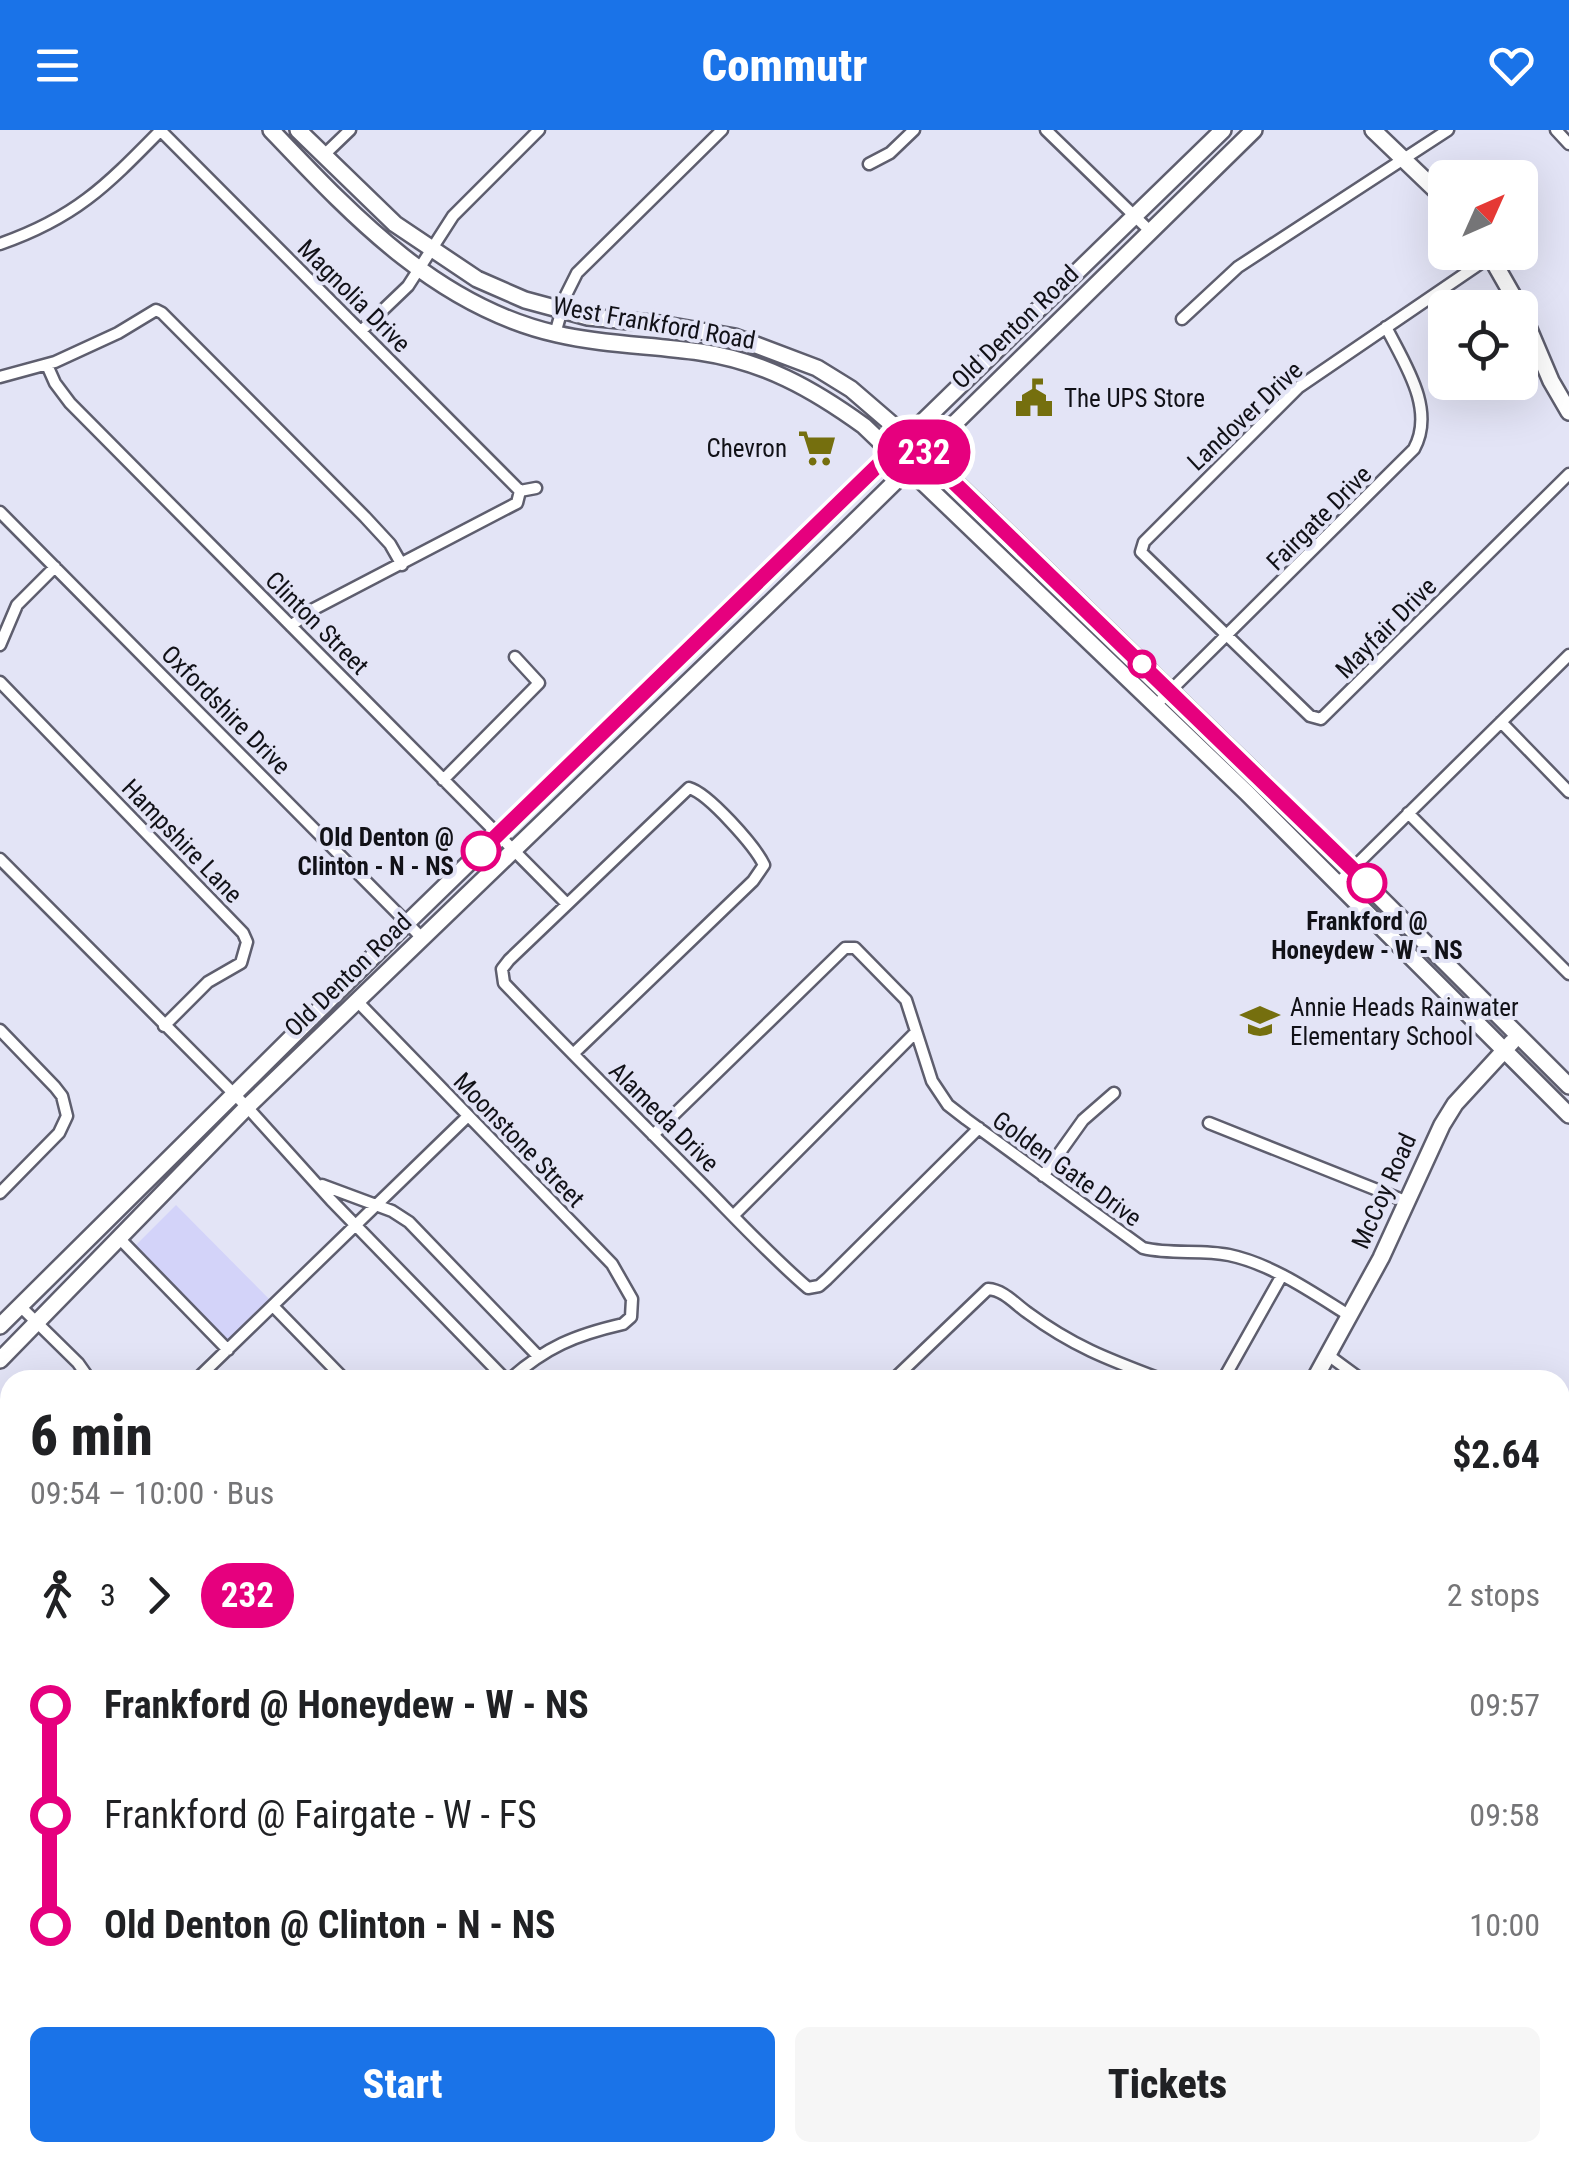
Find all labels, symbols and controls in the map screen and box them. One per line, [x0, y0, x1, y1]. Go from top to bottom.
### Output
icon: menu [30, 38, 85, 93]
icon: heart [1484, 38, 1539, 93]
text: Commutr [702, 39, 867, 92]
north arrow [1428, 160, 1538, 270]
map controls [1428, 160, 1538, 400]
street label: Magnolia Drive [292, 234, 416, 358]
street label: Old Denton Road [946, 259, 1084, 395]
button: locate [1428, 290, 1538, 400]
street label: West Frankford Road [550, 291, 758, 355]
street label: Landover Drive [1182, 356, 1308, 476]
public building icon: The UPS Store [1013, 377, 1055, 419]
place label: The UPS Store [1064, 384, 1205, 413]
line badge: 232 [866, 420, 982, 484]
supermarket icon: Chevron [796, 427, 838, 469]
text: 232 [897, 432, 951, 473]
place label: Chevron [706, 434, 787, 463]
street label: Fairgate Drive [1261, 460, 1377, 576]
street label: Clinton Street [259, 565, 375, 681]
street label: Mayfair Drive [1330, 572, 1442, 684]
street label: Oxfordshire Drive [156, 640, 296, 780]
unlabelled marker [1129, 651, 1155, 677]
street label: Hampshire Lane [116, 773, 248, 909]
place label: Old Denton @ Clinton - N - NS [298, 823, 454, 881]
marker: Old Denton @ Clinton - N - NS [462, 832, 500, 870]
marker: Frankford @ Honeydew - W - NS [1348, 864, 1386, 902]
street label: Old Denton Road [279, 907, 417, 1043]
place label: Frankford @ Honeydew - W - NS [1271, 907, 1463, 965]
place label: Annie Heads Rainwater Elementary School [1290, 993, 1519, 1051]
school or university icon: Annie Heads Rainwater Elementary School [1239, 1000, 1281, 1042]
street label: Alameda Drive [603, 1056, 725, 1178]
street label: Moonstone Street [448, 1067, 590, 1213]
street label: Golden Gate Drive [987, 1105, 1147, 1233]
street label: McCoy Road [1346, 1129, 1422, 1253]
text: 6 min [30, 1404, 153, 1468]
text: $2.64 [1452, 1433, 1540, 1477]
text: 09:54 – 10:00 · Bus [30, 1474, 274, 1512]
icon: walk [30, 1568, 85, 1623]
icon: forward [131, 1568, 186, 1623]
text: 232 [221, 1575, 274, 1616]
text: 3 [100, 1576, 116, 1614]
text: 2 stops [1447, 1576, 1540, 1614]
text: Frankford @ Honeydew - W - NS [104, 1683, 589, 1727]
text: 09:57 [1469, 1686, 1540, 1724]
text: Frankford @ Fairgate - W - FS [104, 1793, 537, 1837]
text: 09:58 [1469, 1796, 1540, 1834]
text: Old Denton @ Clinton - N - NS [104, 1903, 556, 1947]
text: 10:00 [1469, 1906, 1540, 1944]
button: Start [30, 2027, 775, 2142]
button: Tickets [795, 2027, 1540, 2142]

